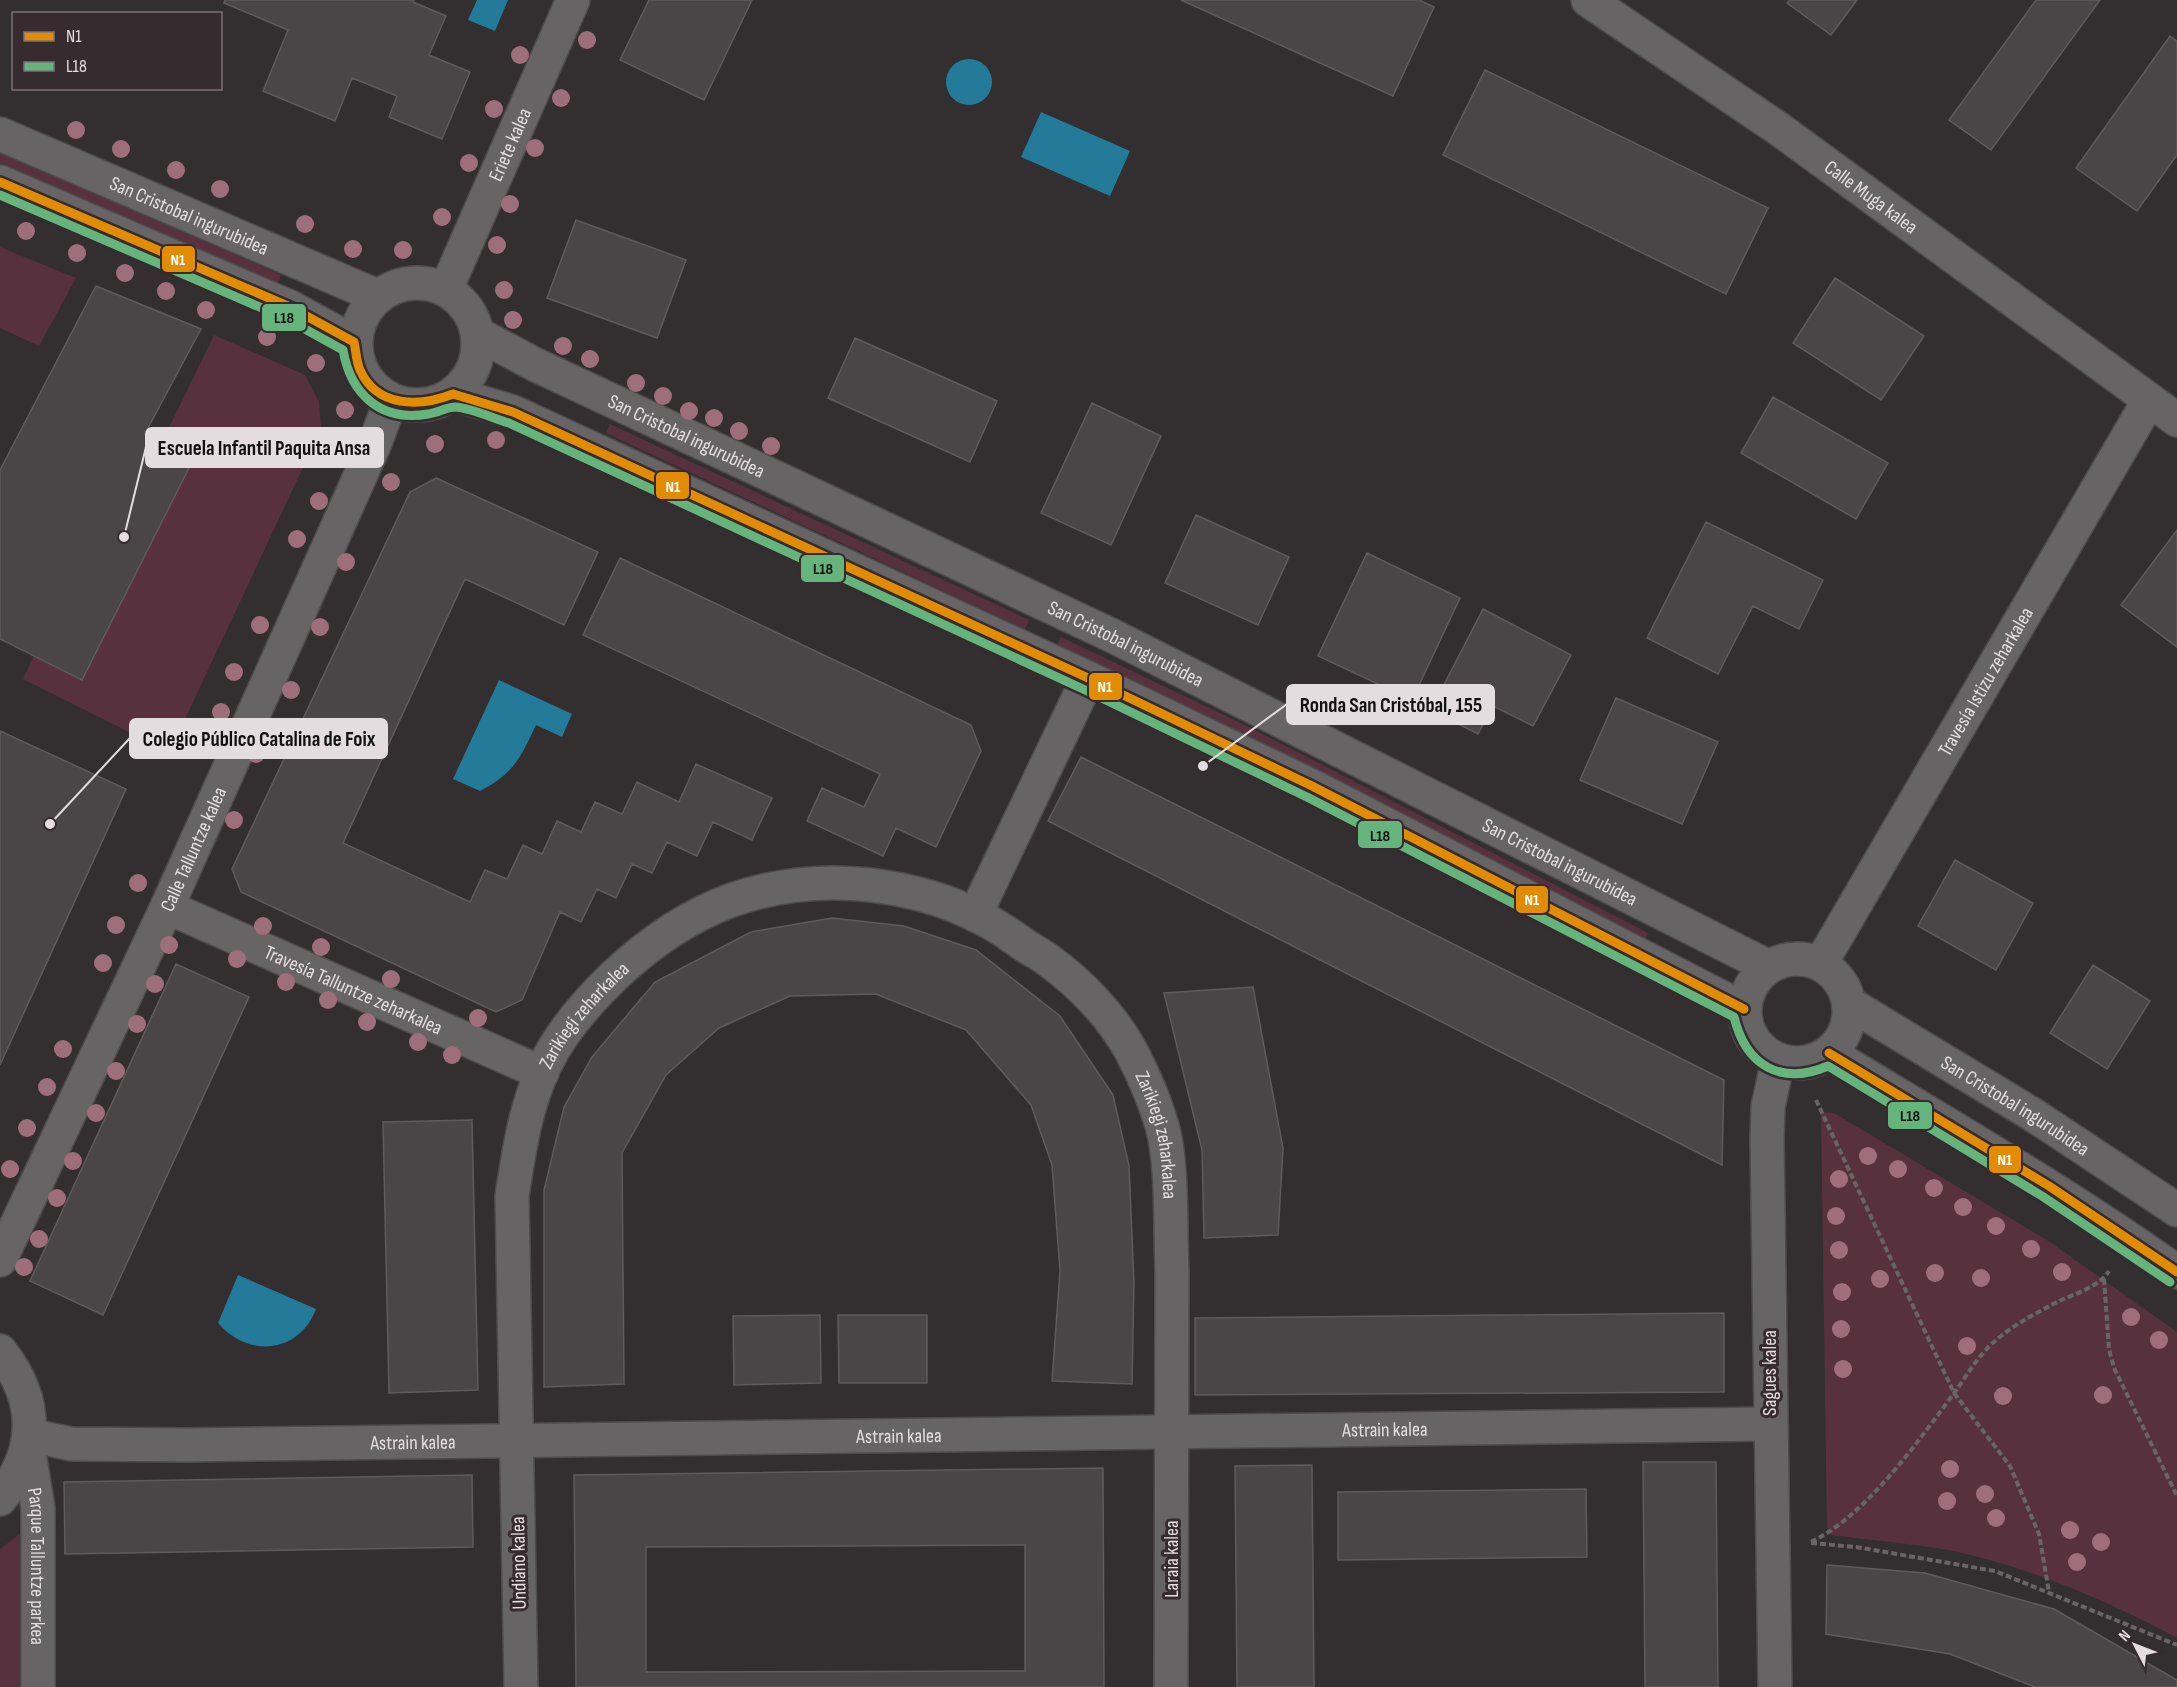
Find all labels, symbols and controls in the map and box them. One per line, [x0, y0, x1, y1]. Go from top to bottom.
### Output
legend [12, 12, 222, 90]
text: N1 [66, 26, 82, 47]
text: L18 [66, 56, 87, 77]
street label: Eriete kalea [484, 104, 537, 185]
street label: Calle Muga kalea [1820, 155, 1922, 239]
street label: San Cristobal ingurubidea [106, 172, 272, 261]
line badge: N1 [161, 245, 196, 273]
text: N1 [171, 251, 186, 270]
line badge: L18 [261, 303, 307, 332]
text: L18 [274, 309, 295, 328]
street label: San Cristobal ingurubidea [604, 389, 768, 484]
callout: Escuela Infantil Paquita Ansa [146, 428, 383, 467]
text: Escuela Infantil Paquita Ansa [158, 436, 370, 461]
line badge: N1 [655, 471, 690, 500]
text: N1 [666, 478, 681, 497]
line badge: L18 [800, 554, 845, 583]
text: L18 [813, 560, 834, 579]
street label: San Cristobal ingurubidea [1044, 596, 1207, 693]
street label: Travesía Istizu zeharkalea [1933, 603, 2039, 761]
line badge: N1 [1088, 672, 1123, 701]
text: N1 [1098, 678, 1113, 697]
callout: Ronda San Cristóbal, 155 [1287, 685, 1494, 724]
text: Ronda San Cristóbal, 155 [1300, 693, 1482, 718]
callout: Colegio Público Catalina de Foix [130, 719, 387, 758]
text: Colegio Público Catalina de Foix [143, 727, 376, 752]
street label: Calle Talluntze kalea [156, 783, 232, 916]
street label: San Cristobal ingurubidea [1478, 813, 1641, 912]
line badge: L18 [1357, 820, 1403, 849]
text: L18 [1370, 827, 1391, 846]
line badge: N1 [1515, 885, 1549, 914]
text: N1 [1525, 891, 1540, 910]
street label: Travesía Talluntze zeharkalea [260, 941, 446, 1040]
street label: Zarikiegi zeharkalea [534, 957, 634, 1073]
street label: San Cristobal ingurubidea [1936, 1051, 2094, 1162]
street label: Zarikiegi zeharkalea [1130, 1067, 1181, 1199]
line badge: L18 [1887, 1101, 1933, 1130]
text: L18 [1900, 1107, 1921, 1126]
line badge: N1 [1988, 1145, 2022, 1174]
text: N1 [1998, 1151, 2013, 1170]
street label: Sagues kalea [1758, 1330, 1782, 1416]
street label: Astrain kalea [1341, 1418, 1428, 1443]
street label: Astrain kalea [855, 1424, 942, 1449]
street label: Astrain kalea [369, 1430, 456, 1456]
street label: Parque Talluntze parkea [22, 1486, 49, 1645]
street label: Undiano kalea [506, 1516, 532, 1610]
street label: Laraia kalea [1160, 1520, 1184, 1598]
north arrow [2105, 1615, 2165, 1675]
text: N [2115, 1626, 2135, 1645]

